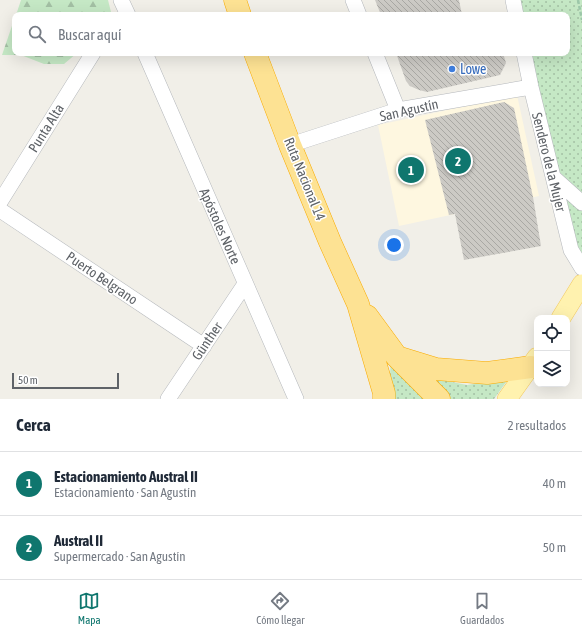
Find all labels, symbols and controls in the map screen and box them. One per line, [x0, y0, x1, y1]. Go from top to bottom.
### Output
search box [12, 12, 570, 56]
icon: search [26, 23, 48, 45]
text: Buscar aquí [58, 26, 121, 43]
place label: Lowe [460, 61, 486, 77]
marker: Lowe [447, 64, 457, 74]
street label: San Agustín [378, 95, 440, 125]
street label: Punta Alta [25, 101, 67, 155]
street label: Sendero de la Mujer [529, 111, 569, 214]
street label: Ruta Nacional 14 [281, 135, 329, 223]
pin: 2 [445, 146, 471, 176]
pin: 1 [398, 155, 424, 185]
street label: Apóstoles Norte [196, 186, 244, 266]
your location [384, 235, 404, 255]
street label: Puerto Belgrano [63, 248, 141, 308]
map controls [534, 315, 570, 387]
button: locate [534, 315, 570, 351]
street label: Günther [189, 318, 226, 363]
button: layers [534, 351, 570, 387]
scale bar [12, 371, 119, 390]
text: 50 m [18, 374, 38, 386]
text: Cerca [16, 415, 51, 435]
text: 2 resultados [507, 418, 566, 433]
text: Estacionamiento Austral II [54, 468, 198, 485]
text: 1 [26, 476, 32, 491]
text: 40 m [543, 476, 566, 491]
text: Estacionamiento · San Agustín [54, 485, 196, 500]
text: Austral II [54, 532, 103, 549]
text: 2 [26, 540, 32, 555]
text: 50 m [543, 540, 566, 555]
text: Supermercado · San Agustín [54, 549, 186, 564]
tab: Mapa [78, 590, 101, 626]
tab: Cómo llegar [256, 590, 305, 626]
tab: Guardados [460, 590, 504, 626]

